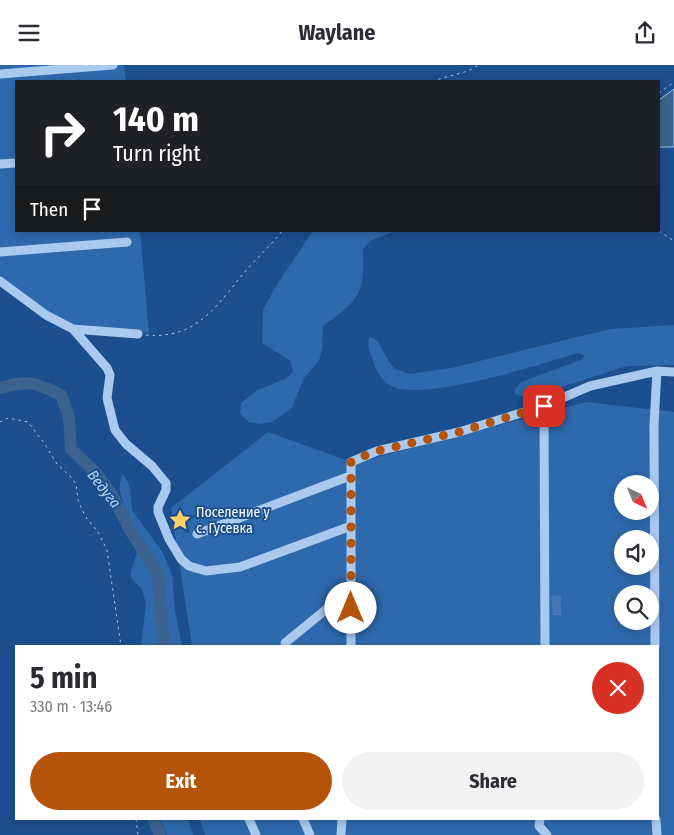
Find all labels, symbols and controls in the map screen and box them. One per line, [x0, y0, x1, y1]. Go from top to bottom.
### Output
icon: menu [15, 19, 43, 47]
text: Waylane [299, 19, 375, 46]
icon: share [631, 19, 659, 47]
text: 140 m [113, 98, 199, 140]
icon: right [30, 100, 95, 165]
text: Turn right [113, 140, 201, 167]
icon: arrive [78, 195, 106, 223]
text: Then [30, 198, 68, 221]
pin [523, 385, 565, 427]
icon: arrive [530, 392, 558, 420]
water label: Ведуга [84, 466, 125, 512]
north arrow [614, 475, 659, 520]
map controls [614, 475, 659, 630]
place label: Поселение у с. Гусевка [196, 504, 271, 537]
place icon: Поселение у с. Гусевка [167, 507, 193, 533]
button: sound [614, 530, 659, 575]
position arrow [324, 581, 376, 633]
button: search [614, 585, 659, 630]
text: 5 min [30, 660, 97, 696]
button: close [592, 662, 644, 714]
text: 330 m · 13:46 [30, 697, 112, 716]
button: Exit [30, 752, 332, 810]
button: Share [342, 752, 644, 810]

